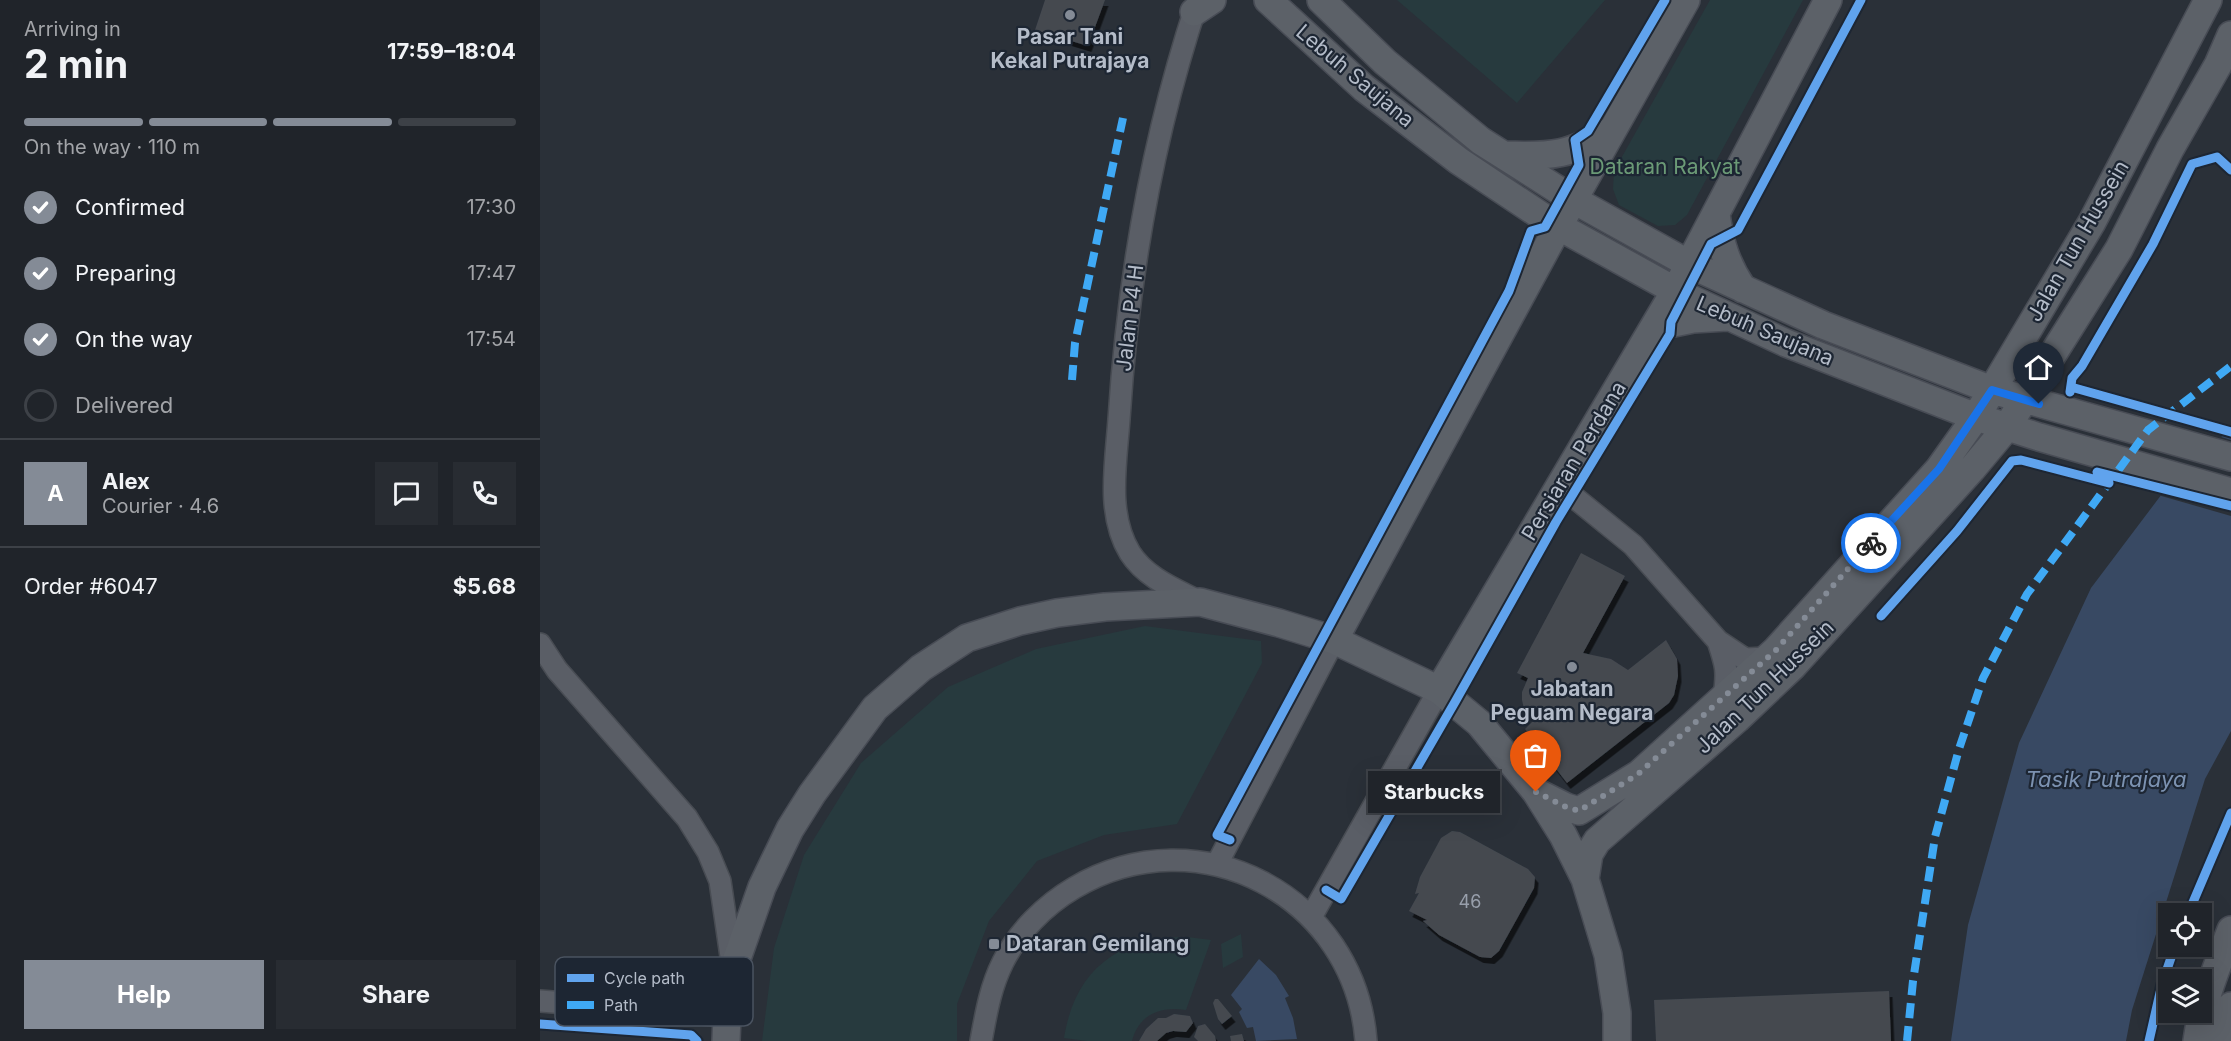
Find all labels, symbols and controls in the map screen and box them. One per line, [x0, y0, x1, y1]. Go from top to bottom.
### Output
marker: Pasar Tani Kekal Putrajaya [1063, 8, 1077, 22]
text: Arriving in [24, 17, 121, 41]
street label: Lebuh Saujana [1291, 19, 1419, 132]
place label: Pasar Tani Kekal Putrajaya [991, 24, 1149, 73]
text: 17:59–18:04 [387, 38, 516, 64]
text: 2 min [24, 40, 128, 87]
text: On the way · 110 m [24, 135, 200, 159]
park label: Dataran Rakyat [1590, 154, 1741, 179]
street label: Jalan Tun Hussein [2021, 156, 2134, 326]
icon: check [24, 191, 57, 224]
text: Confirmed [75, 194, 185, 220]
text: 17:30 [466, 195, 516, 219]
icon: check [24, 257, 57, 290]
text: Preparing [75, 260, 176, 286]
text: 17:47 [467, 261, 516, 285]
street label: Jalan P4 H [1111, 263, 1148, 373]
street label: Lebuh Saujana [1693, 290, 1837, 371]
icon: check [24, 323, 57, 356]
text: On the way [75, 326, 193, 352]
text: 17:54 [466, 327, 516, 351]
pin [2013, 342, 2064, 404]
icon: home [2022, 351, 2055, 384]
street label: Persiaran Perdana [1516, 377, 1631, 545]
text: Delivered [75, 392, 173, 418]
button: chat [375, 462, 438, 525]
button: phone [453, 462, 516, 525]
text: Alex [102, 468, 150, 494]
text: A [47, 480, 64, 506]
text: Courier · 4.6 [102, 494, 219, 518]
courier [1841, 513, 1901, 573]
icon: bike [1855, 527, 1888, 560]
text: Order #6047 [24, 573, 158, 599]
text: $5.68 [453, 573, 516, 599]
street label: Jalan Tun Hussein [1691, 615, 1839, 759]
marker: Jabatan Peguam Negara [1565, 660, 1579, 674]
place label: Jabatan Peguam Negara [1490, 676, 1654, 725]
pin [1510, 730, 1561, 792]
icon: bag [1519, 739, 1552, 772]
water label: Tasik Putrajaya [2026, 766, 2186, 792]
callout: Starbucks [1368, 771, 1500, 813]
text: Starbucks [1384, 780, 1484, 804]
house number: 46 [1459, 891, 1481, 912]
map controls [2158, 903, 2212, 1023]
button: locate [2158, 903, 2212, 957]
place label: Dataran Gemilang [1006, 931, 1189, 956]
marker: Dataran Gemilang [987, 937, 1001, 951]
legend [555, 957, 753, 1026]
button: Help [24, 960, 264, 1029]
button: Share [276, 960, 516, 1029]
text: Cycle path [604, 968, 685, 988]
button: layers [2158, 969, 2212, 1023]
text: Path [604, 995, 638, 1015]

